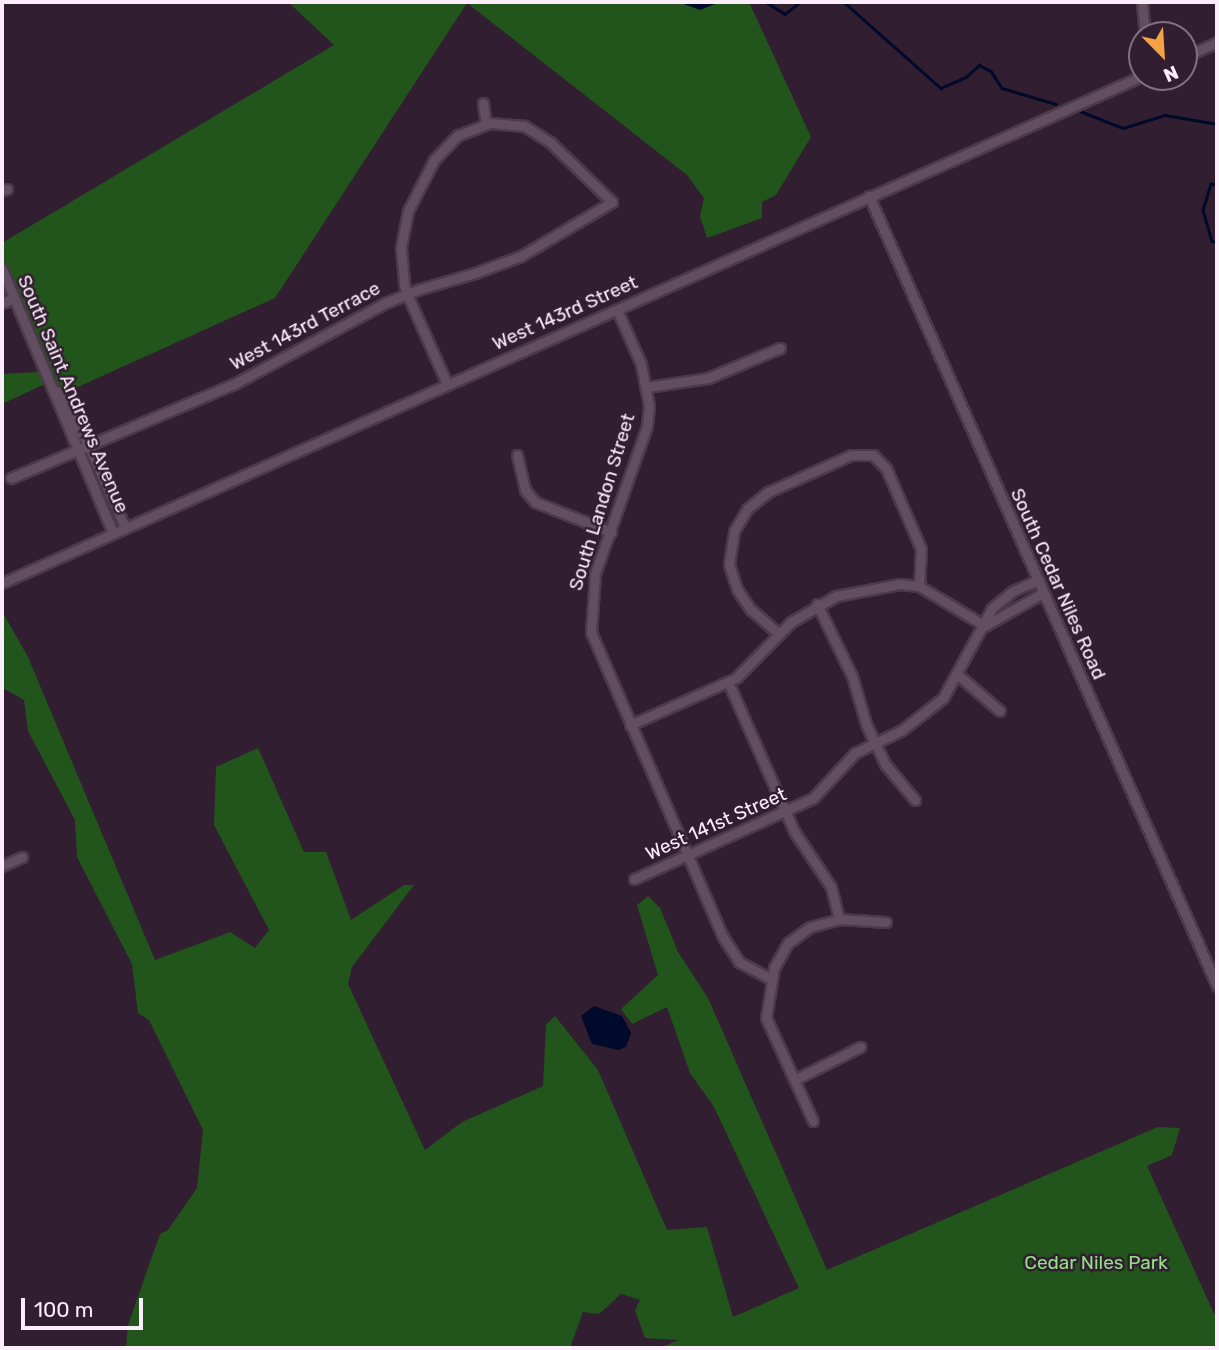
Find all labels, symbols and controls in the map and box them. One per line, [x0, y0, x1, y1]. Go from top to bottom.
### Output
north arrow [1128, 21, 1198, 91]
text: N [1160, 61, 1182, 87]
street label: South Saint Andrews Avenue [12, 271, 134, 517]
street label: West 143rd Street [489, 271, 641, 355]
street label: West 143rd Terrace [226, 277, 384, 375]
street label: South Landon Street [564, 411, 640, 593]
street label: South Cedar Niles Road [1005, 485, 1111, 683]
street label: West 141st Street [642, 783, 790, 865]
park label: Cedar Niles Park [1024, 1252, 1168, 1274]
scale bar [24, 1284, 147, 1328]
text: 100 m [34, 1297, 93, 1322]

